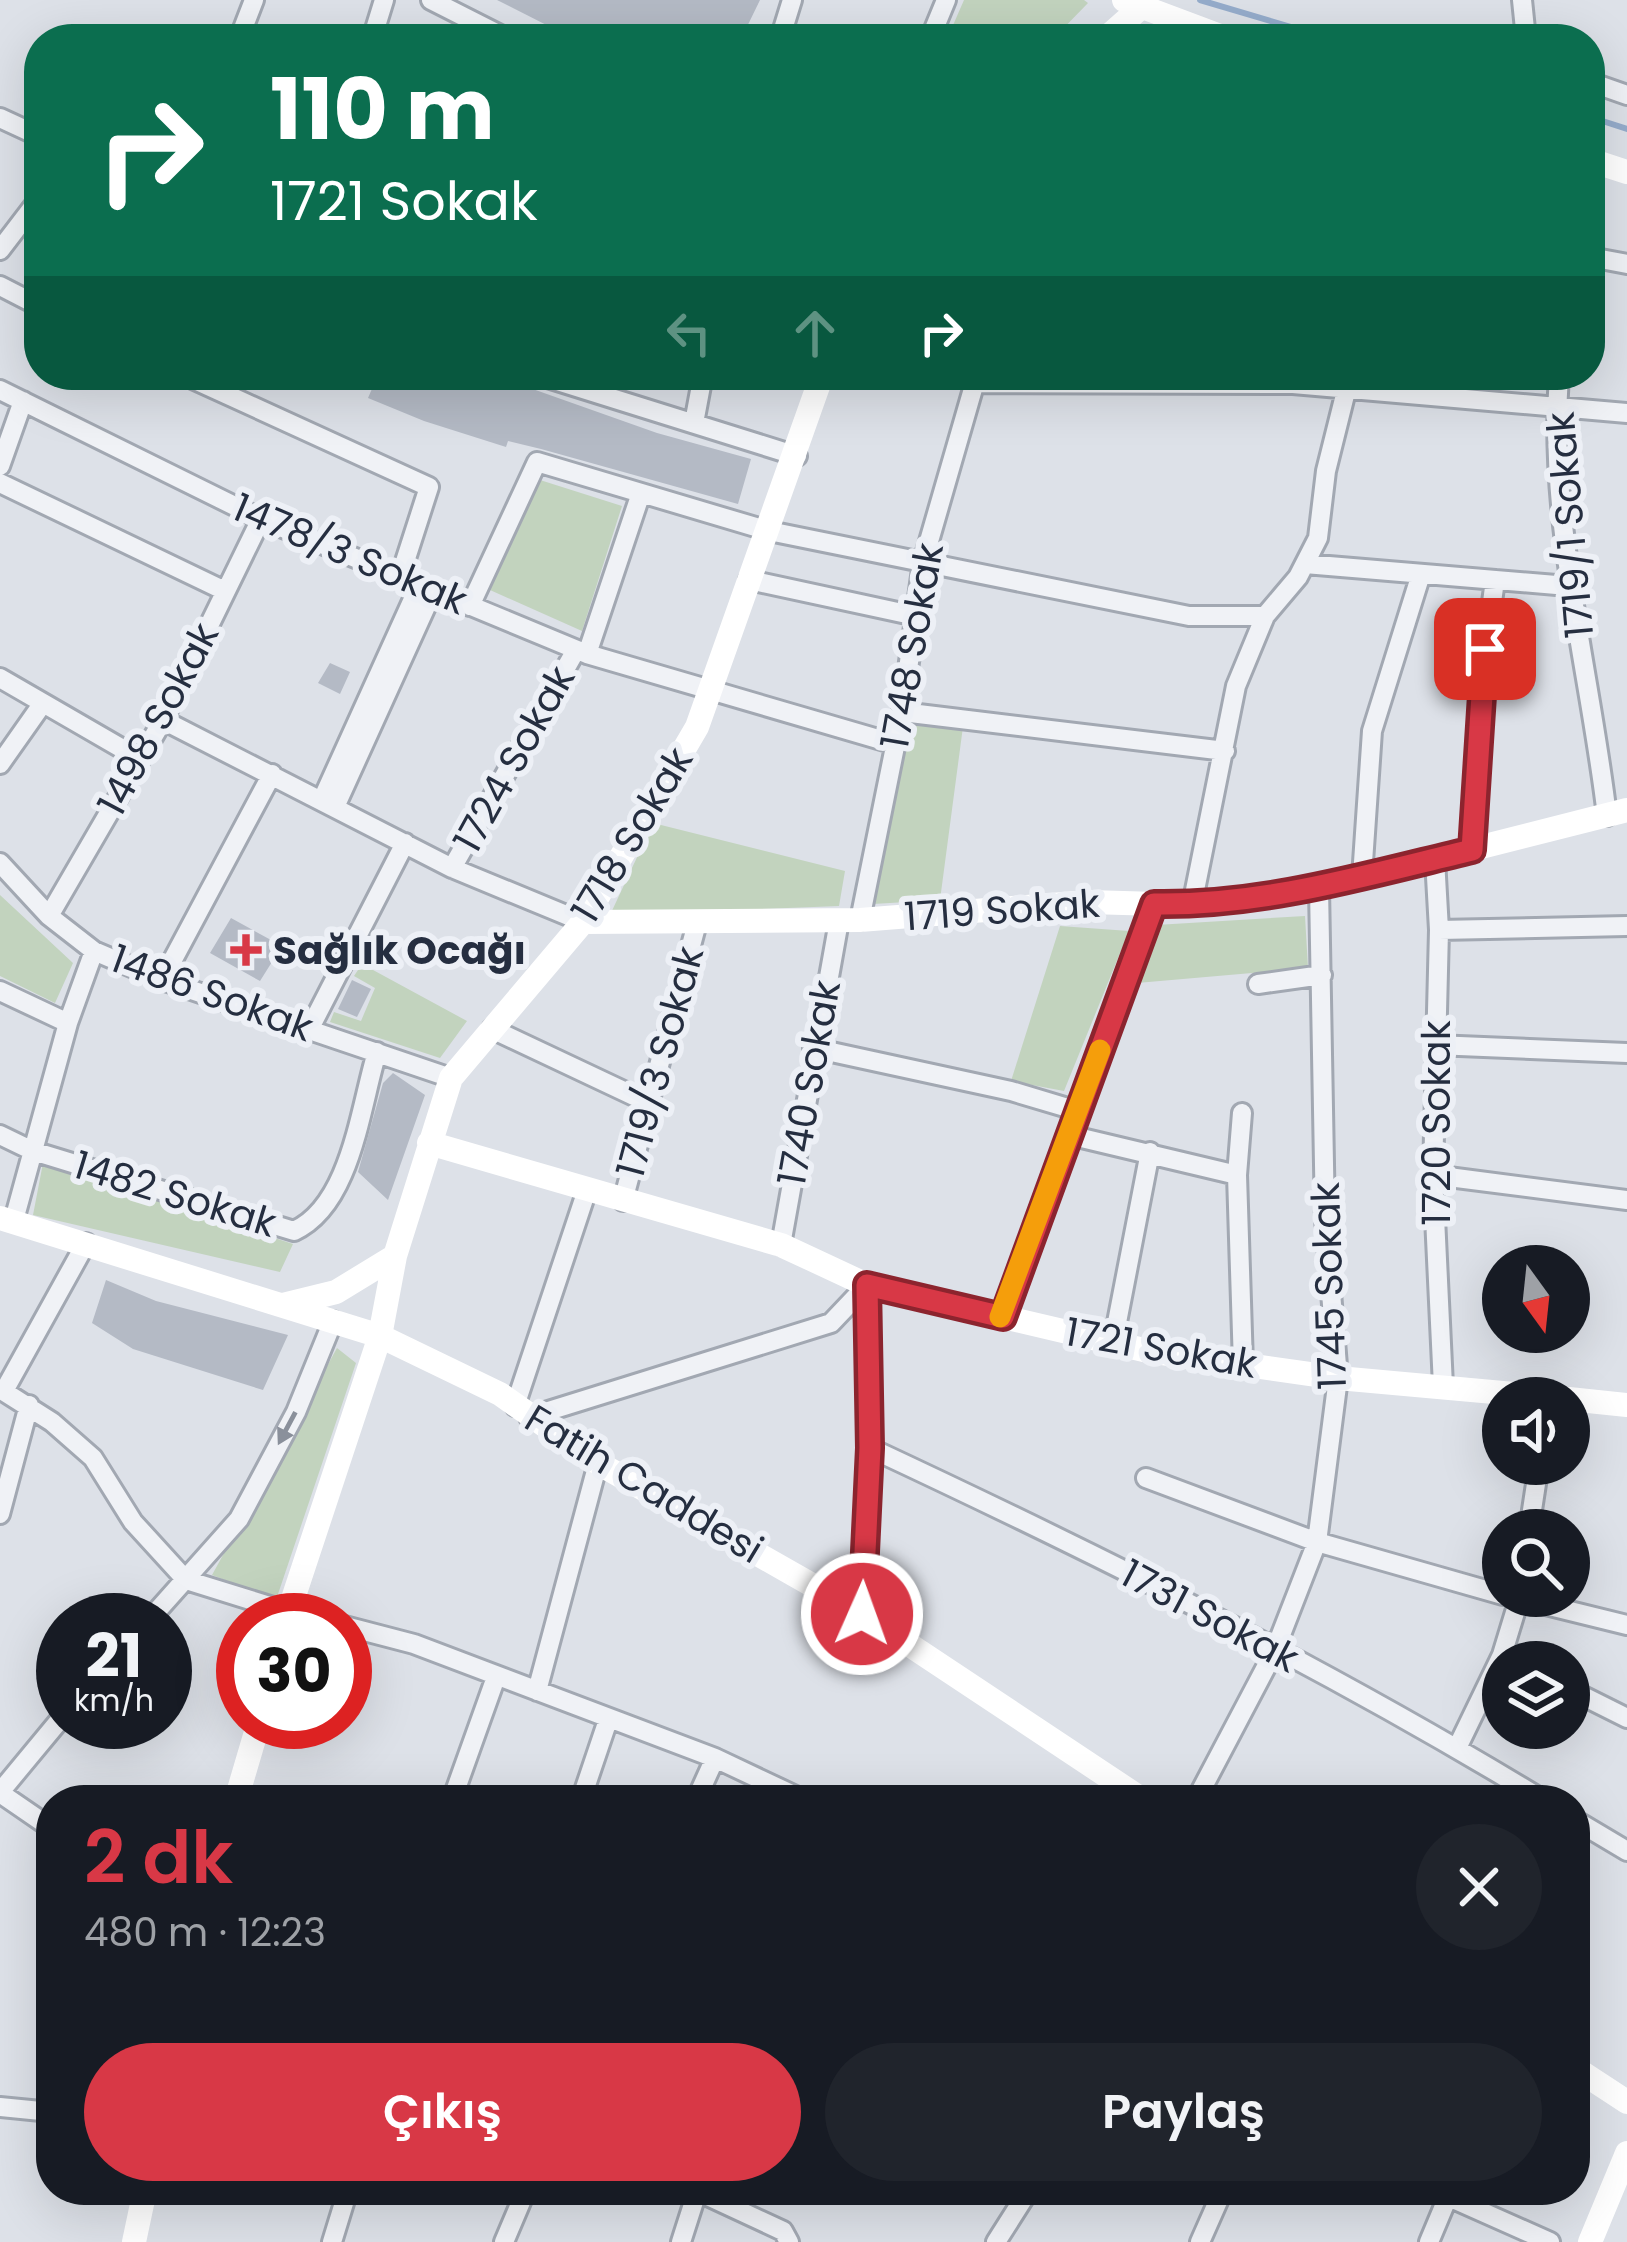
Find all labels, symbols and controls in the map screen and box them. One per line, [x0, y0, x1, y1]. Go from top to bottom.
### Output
text: 110 m [270, 51, 495, 168]
icon: right [72, 72, 228, 228]
text: 1721 Sokak [270, 163, 538, 239]
icon: left [656, 300, 722, 366]
icon: ahead [782, 300, 848, 366]
icon: right [908, 300, 974, 366]
street label: 1719/1 Sokak [1533, 410, 1607, 640]
street label: 1478/3 Sokak [225, 480, 475, 628]
street label: 1748 Sokak [867, 539, 957, 753]
pin [1434, 598, 1536, 700]
street label: 1498 Sokak [84, 613, 232, 825]
icon: arrive [1452, 616, 1518, 682]
street label: 1724 Sokak [440, 656, 588, 862]
street label: 1718 Sokak [558, 737, 706, 933]
street label: 1719 Sokak [903, 876, 1101, 944]
place label: Sağlık Ocağı [273, 923, 526, 978]
street label: 1486 Sokak [103, 931, 321, 1055]
marker: Sağlık Ocağı [230, 934, 262, 966]
street label: 1719/3 Sokak [603, 940, 717, 1184]
street label: 1740 Sokak [764, 976, 854, 1190]
street label: 1720 Sokak [1409, 1020, 1464, 1226]
street label: 1482 Sokak [67, 1137, 283, 1251]
street label: 1745 Sokak [1298, 1181, 1360, 1391]
north arrow [1482, 1245, 1590, 1353]
map controls [1482, 1245, 1590, 1749]
street label: 1721 Sokak [1061, 1304, 1261, 1392]
button: sound [1482, 1377, 1590, 1485]
street label: Fatih Caddesi [515, 1391, 773, 1577]
one-way arrow [277, 1411, 298, 1446]
button: search [1482, 1509, 1590, 1617]
street label: 1731 Sokak [1111, 1546, 1309, 1686]
position arrow [799, 1551, 925, 1677]
speed limit sign: 30 [216, 1593, 372, 1749]
text: 21 [86, 1614, 142, 1698]
button: layers [1482, 1641, 1590, 1749]
text: km/h [74, 1679, 154, 1722]
text: 2 dk [84, 1807, 233, 1908]
button: close [1416, 1824, 1542, 1950]
text: 480 m · 12:23 [84, 1905, 326, 1960]
button: Çıkış [84, 2043, 801, 2181]
button: Paylaş [825, 2043, 1542, 2181]

